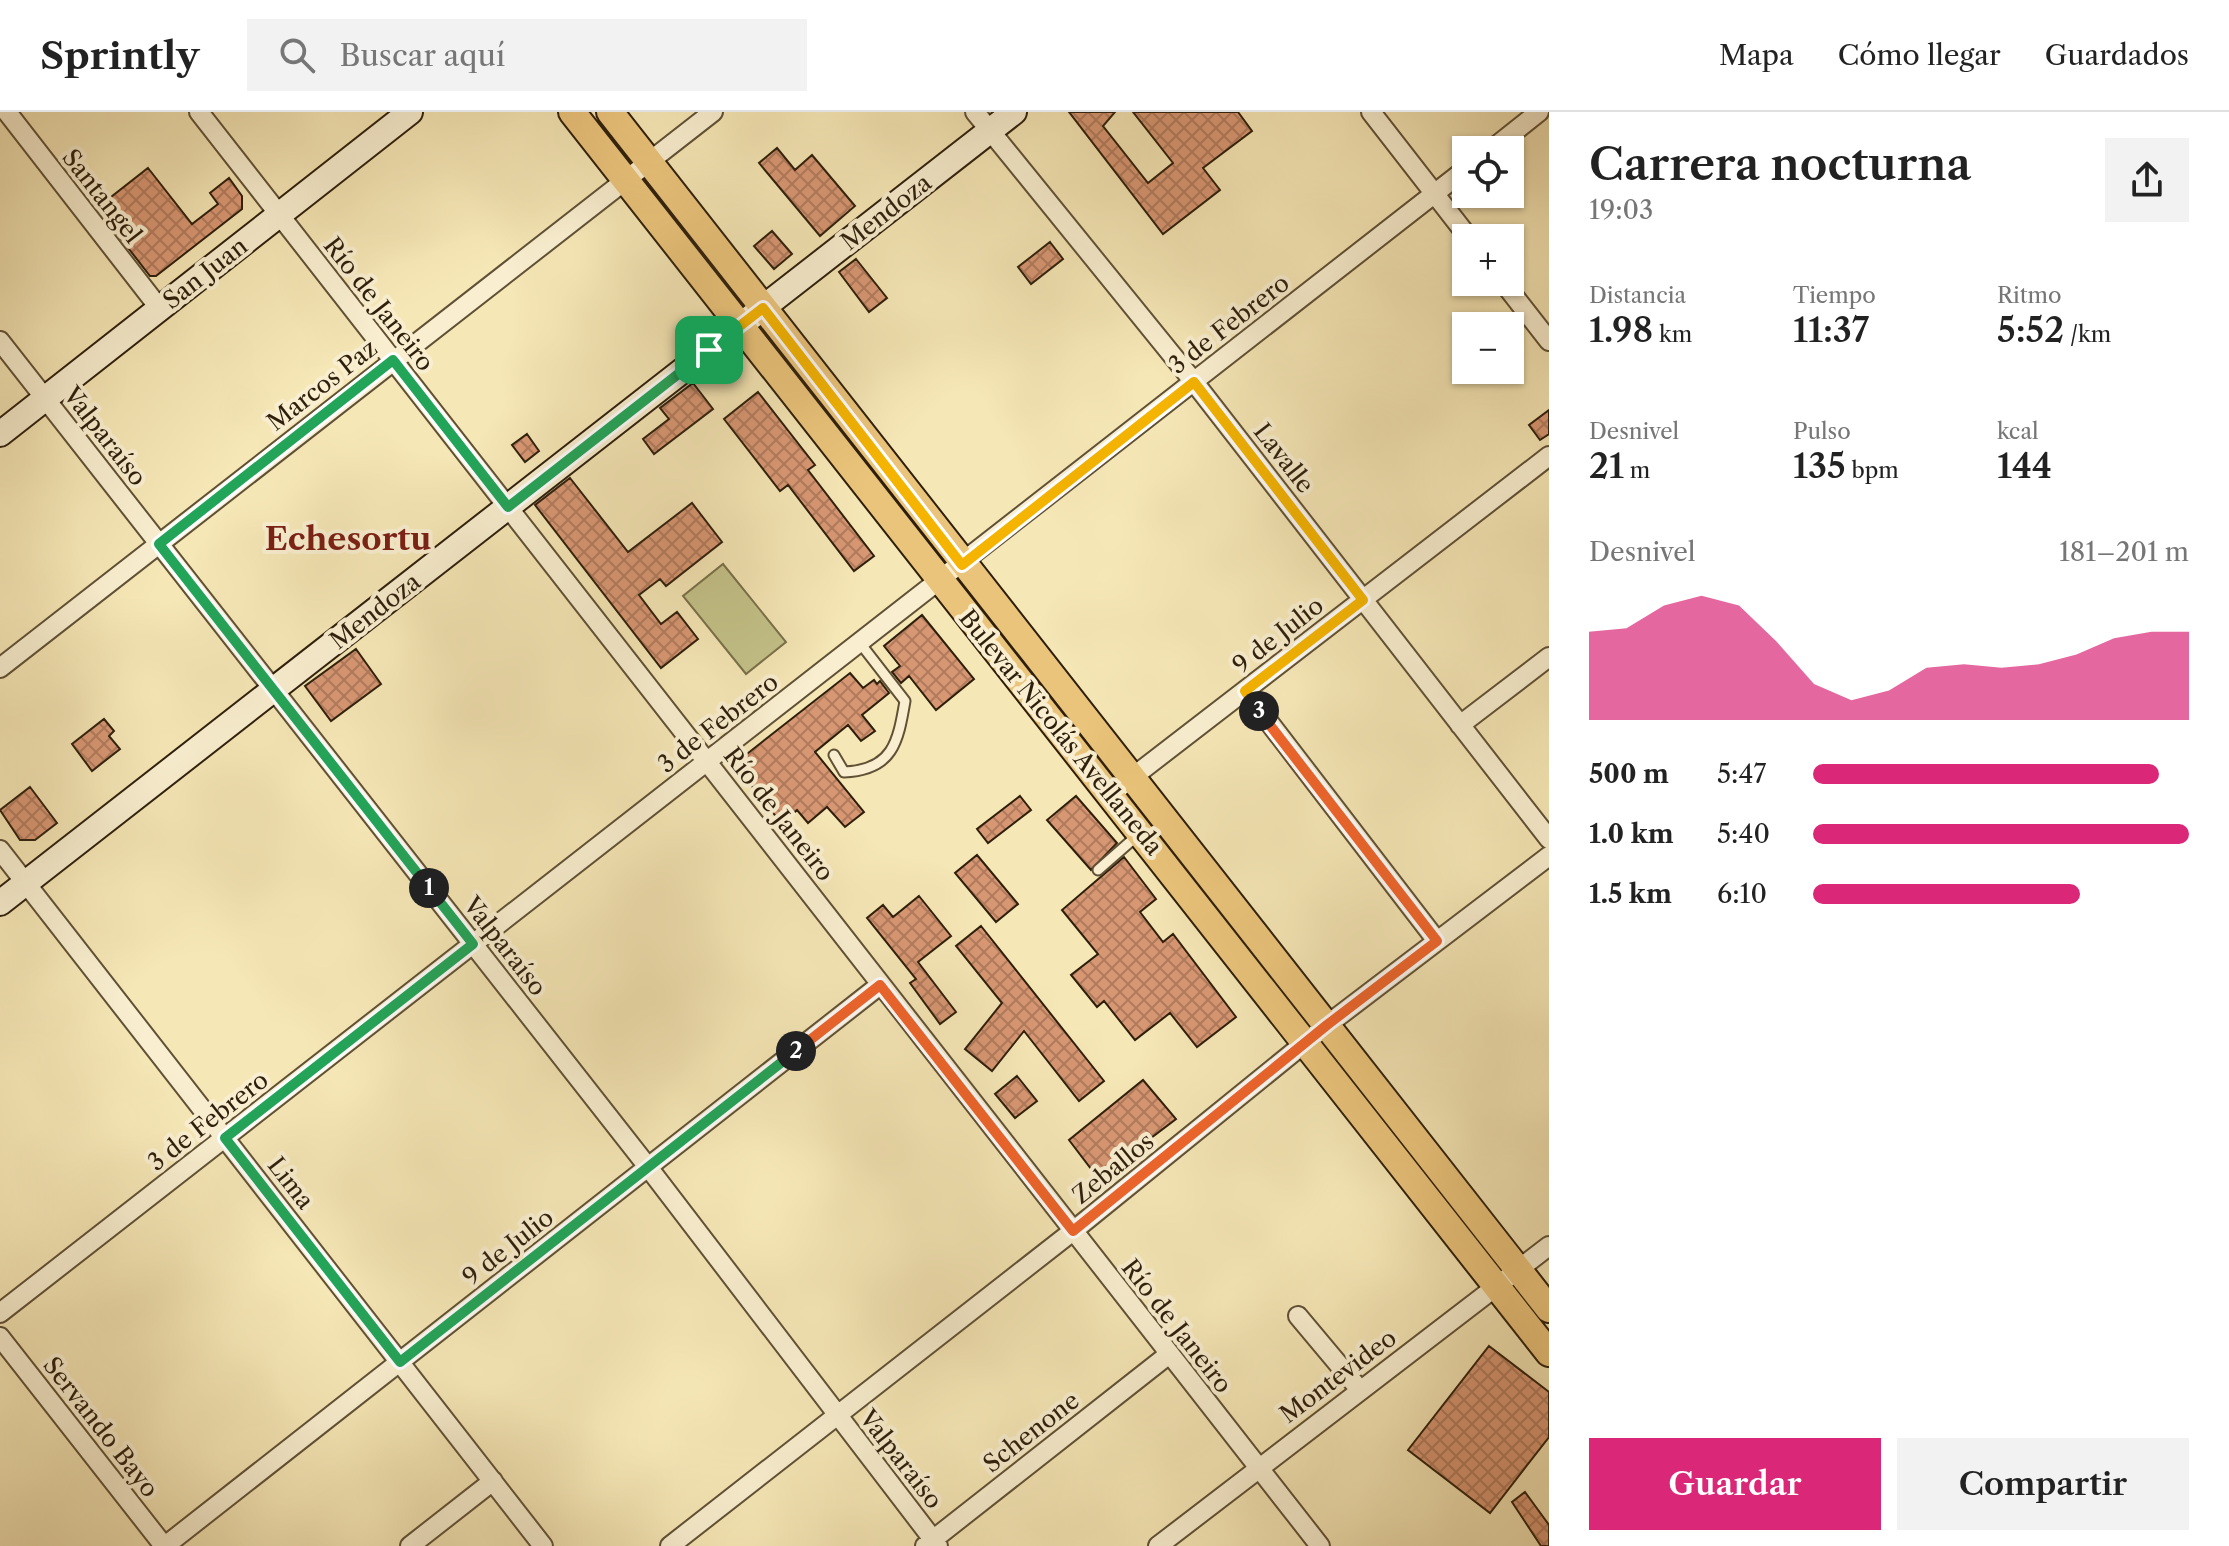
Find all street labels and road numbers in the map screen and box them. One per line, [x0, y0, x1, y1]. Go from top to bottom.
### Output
street label: Santangel [56, 143, 148, 249]
street label: Mendoza [835, 168, 937, 256]
street label: San Juan [157, 231, 253, 315]
street label: Río de Janeiro [318, 231, 440, 377]
street label: 3 de Febrero [1163, 268, 1295, 380]
street label: Marcos Paz [261, 333, 383, 437]
street label: Valparaíso [57, 380, 153, 491]
street label: Lavalle [1248, 417, 1320, 499]
street label: Mendoza [324, 567, 426, 655]
street label: 9 de Julio [1227, 591, 1329, 679]
street label: Bulevar Nicolás Avellaneda [953, 603, 1169, 861]
street label: 3 de Febrero [652, 667, 784, 779]
street label: Río de Janeiro [718, 741, 840, 887]
street label: Valparaíso [457, 890, 553, 1001]
street label: 3 de Febrero [142, 1065, 274, 1177]
street label: Zeballos [1066, 1126, 1160, 1210]
street label: Lima [262, 1151, 320, 1215]
street label: 9 de Julio [457, 1203, 559, 1291]
street label: Río de Janeiro [1116, 1253, 1238, 1399]
street label: Montevideo [1274, 1323, 1402, 1429]
street label: Servando Bayo [37, 1351, 165, 1503]
street label: Schenone [977, 1386, 1085, 1478]
street label: Valparaíso [853, 1403, 949, 1514]

